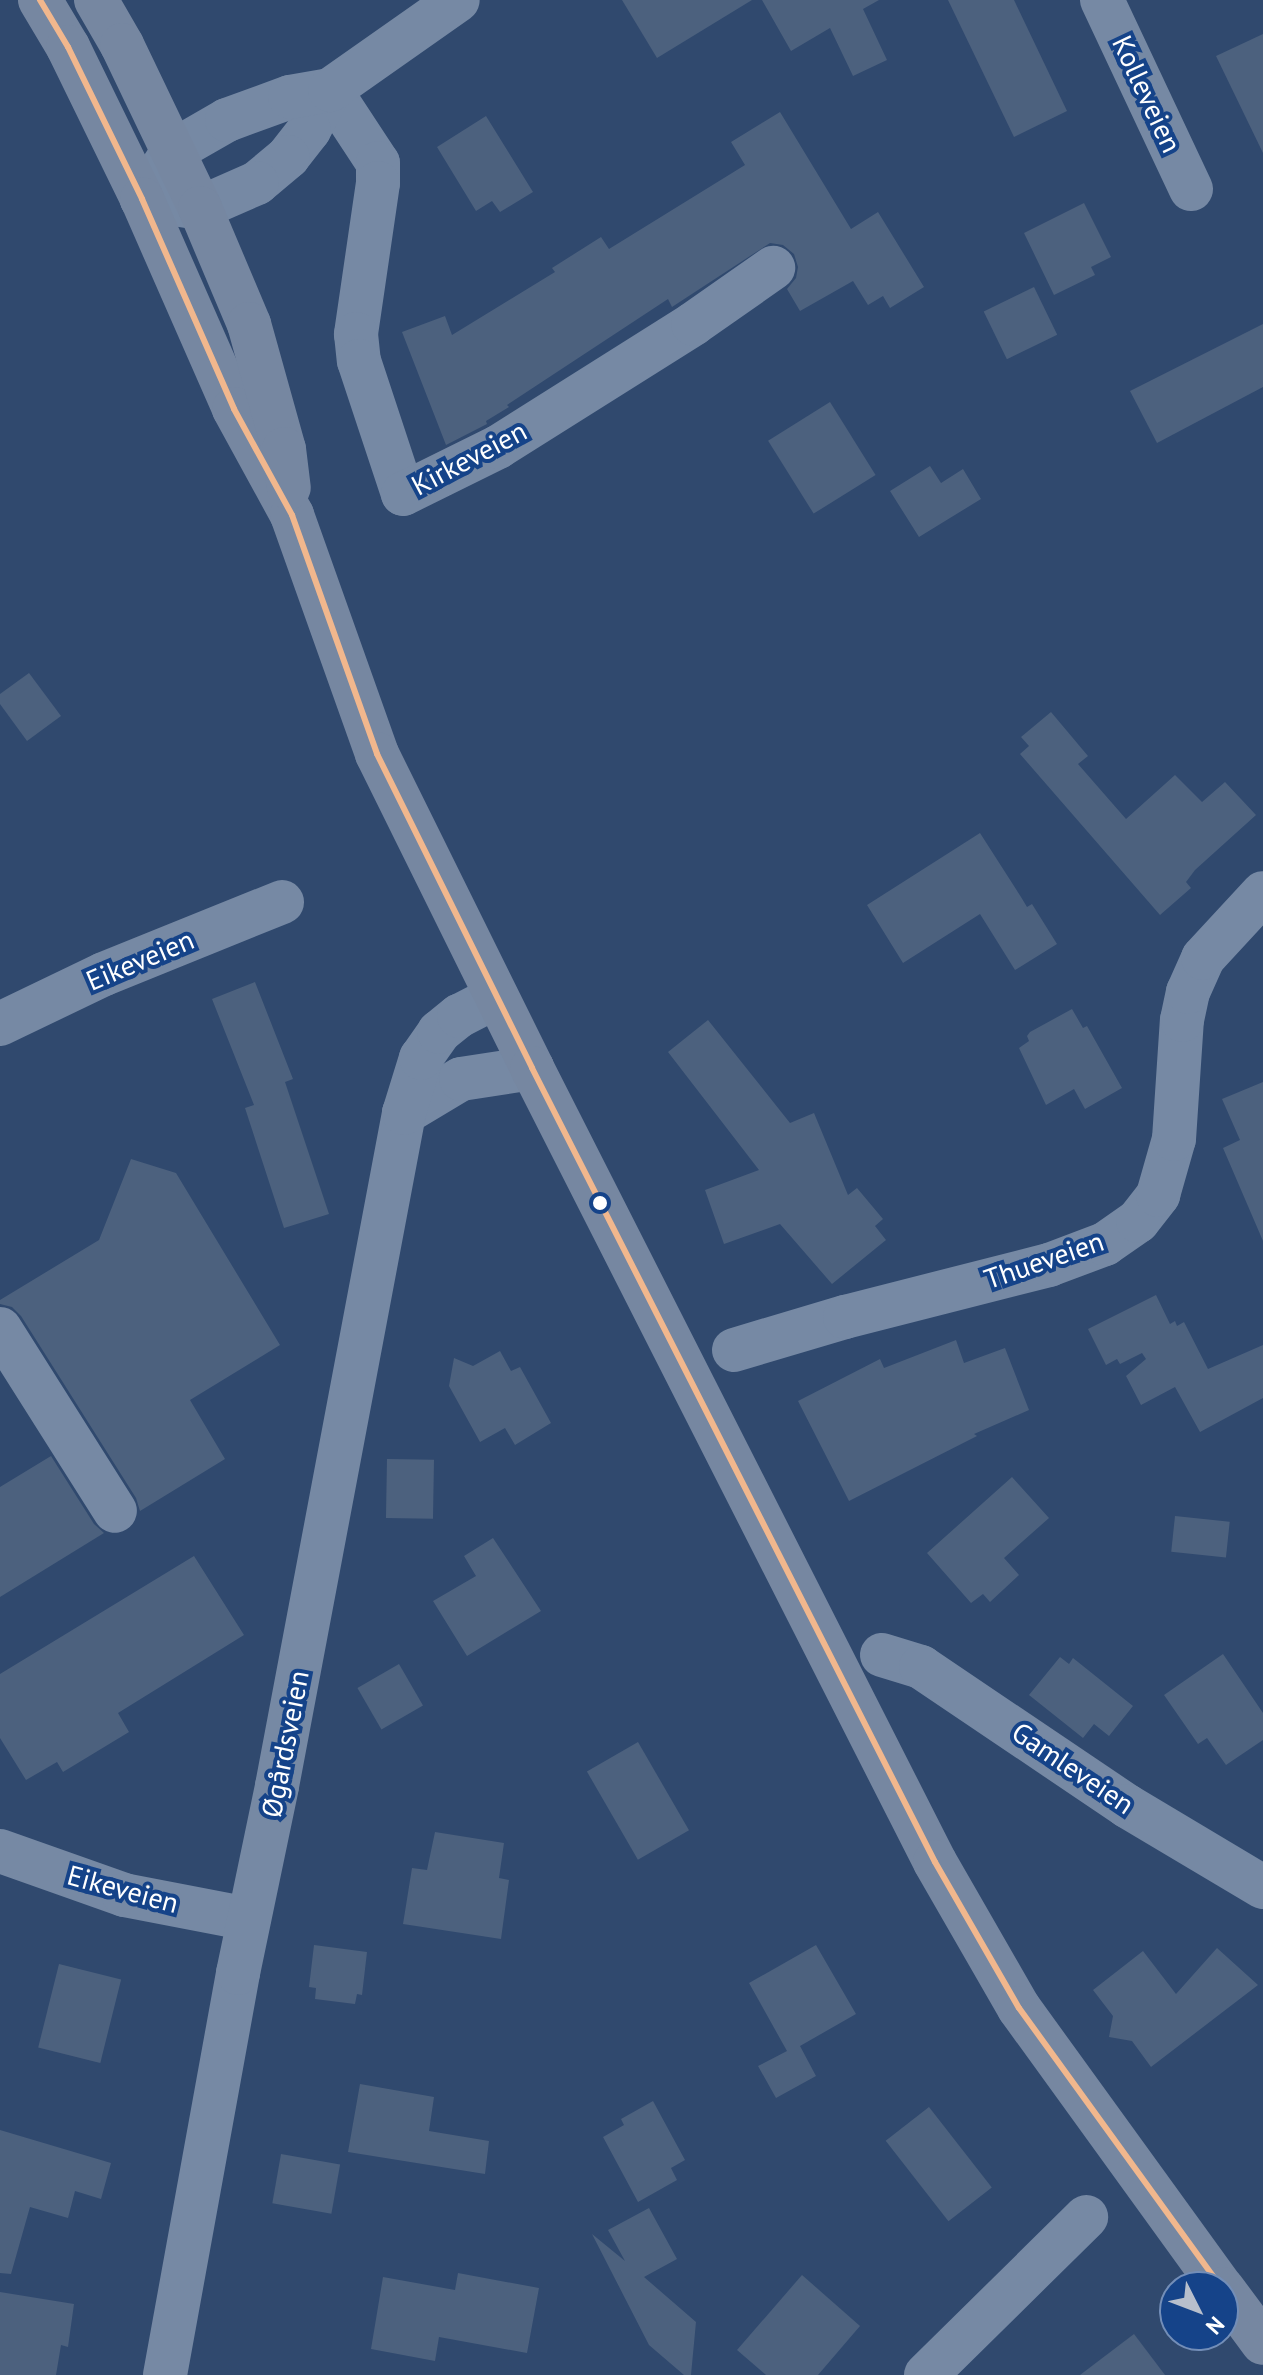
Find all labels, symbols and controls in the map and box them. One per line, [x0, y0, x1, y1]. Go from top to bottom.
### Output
street label: Kolleveien [1105, 30, 1189, 158]
street label: Kirkeveien [406, 414, 532, 502]
street label: Eikeveien [81, 922, 199, 998]
unlabelled marker [592, 1195, 608, 1211]
street label: Thueveien [980, 1224, 1108, 1296]
street label: Øgårdsveien [254, 1668, 316, 1820]
street label: Gamleveien [1006, 1715, 1140, 1821]
street label: Eikeveien [64, 1858, 182, 1920]
north arrow [1159, 2271, 1239, 2351]
text: N [1200, 2311, 1231, 2340]

